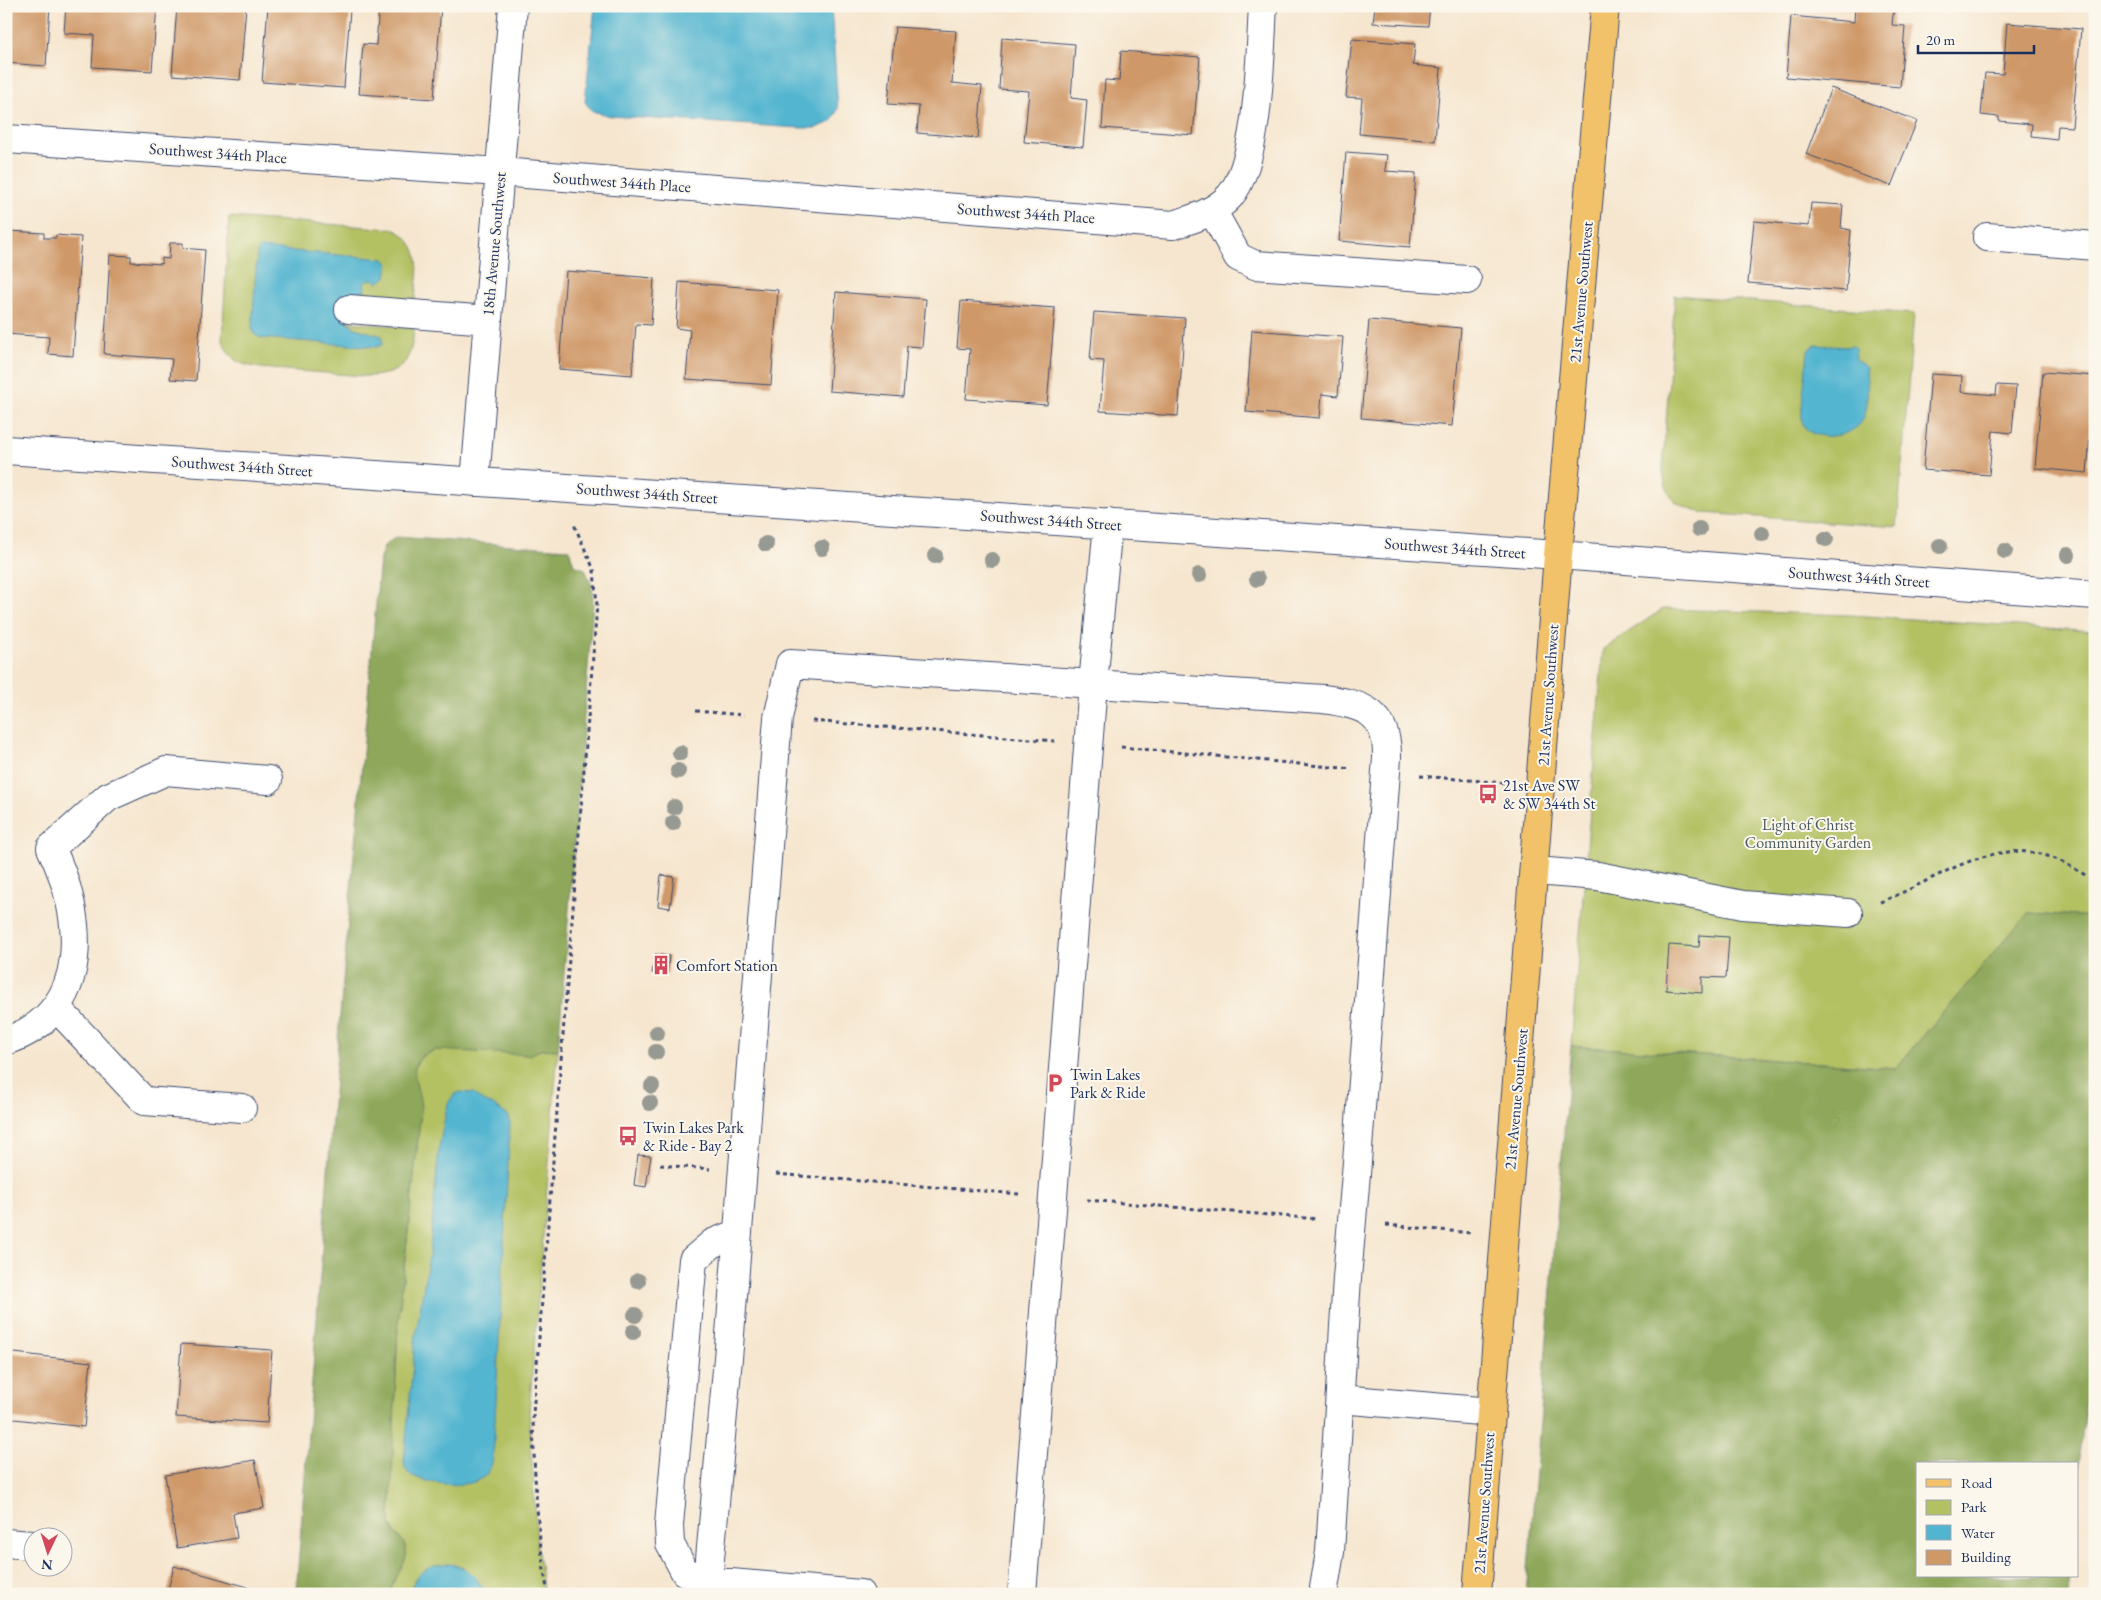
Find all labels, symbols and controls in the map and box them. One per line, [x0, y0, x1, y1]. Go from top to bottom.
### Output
scale bar [1918, 22, 2035, 54]
text: 20 m [1926, 30, 1955, 49]
street label: Southwest 344th Place [149, 138, 287, 168]
street label: Southwest 344th Place [553, 167, 691, 197]
street label: 18th Avenue Southwest [477, 171, 511, 317]
street label: Southwest 344th Place [957, 198, 1095, 228]
street label: 21st Avenue Southwest [1564, 221, 1598, 363]
street label: Southwest 344th Street [171, 451, 313, 481]
street label: Southwest 344th Street [576, 478, 718, 508]
street label: Southwest 344th Street [980, 505, 1122, 535]
street label: Southwest 344th Street [1384, 533, 1526, 563]
street label: Southwest 344th Street [1788, 562, 1930, 592]
street label: 21st Avenue Southwest [1533, 624, 1563, 766]
place label: 21st Ave SW & SW 344th St [1503, 775, 1596, 814]
bus stop icon: 21st Ave SW & SW 344th St [1477, 783, 1499, 805]
park label: Light of Christ Community Garden [1745, 814, 1872, 853]
building icon: Comfort Station [650, 954, 672, 976]
place label: Comfort Station [676, 955, 779, 976]
street label: 21st Avenue Southwest [1499, 1028, 1533, 1170]
place label: Twin Lakes Park & Ride [1070, 1064, 1145, 1103]
parking icon: Twin Lakes Park & Ride [1044, 1072, 1066, 1094]
place label: Twin Lakes Park & Ride - Bay 2 [643, 1117, 744, 1156]
bus stop icon: Twin Lakes Park & Ride - Bay 2 [617, 1125, 639, 1147]
street label: 21st Avenue Southwest [1469, 1432, 1499, 1574]
legend [1916, 1462, 2078, 1578]
text: Road [1961, 1473, 1993, 1492]
text: Park [1961, 1497, 1988, 1516]
text: Water [1961, 1523, 1995, 1542]
north arrow [22, 1528, 72, 1578]
text: Building [1961, 1547, 2011, 1566]
text: N [40, 1556, 53, 1574]

